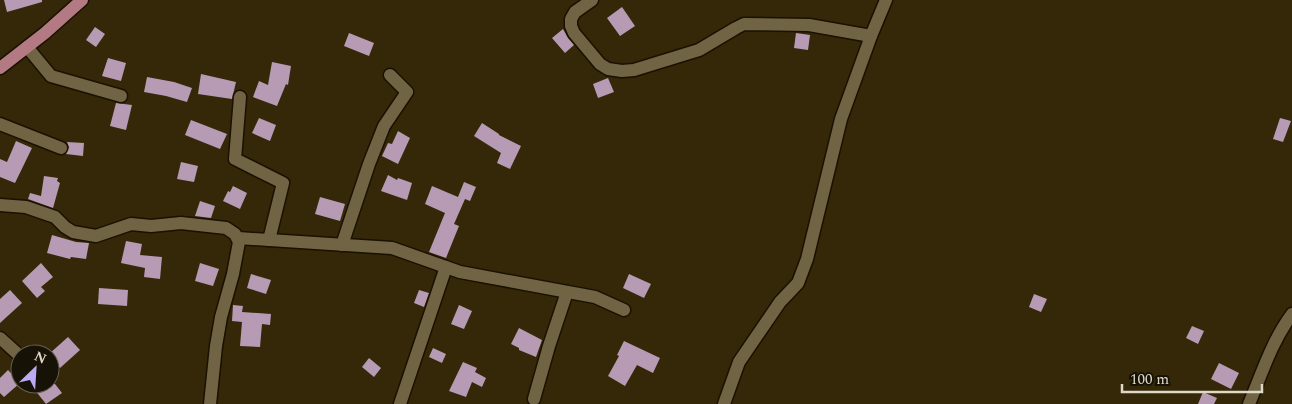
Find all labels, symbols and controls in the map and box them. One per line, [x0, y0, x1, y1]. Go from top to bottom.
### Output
north arrow [10, 344, 60, 394]
text: N [31, 346, 50, 370]
scale bar [1122, 362, 1262, 394]
text: 100 m [1130, 368, 1169, 391]

